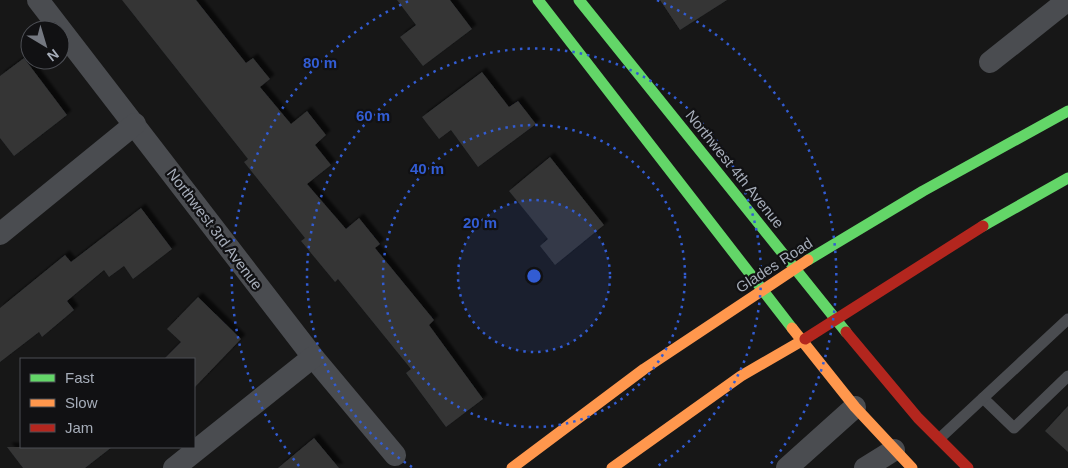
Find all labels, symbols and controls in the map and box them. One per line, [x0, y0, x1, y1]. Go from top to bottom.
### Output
north arrow [20, 20, 70, 70]
text: N [44, 46, 62, 65]
text: 80 m [303, 54, 337, 71]
text: 60 m [356, 107, 390, 124]
street label: Northwest 4th Avenue [682, 107, 788, 231]
text: 40 m [410, 160, 444, 177]
street label: Northwest 3rd Avenue [164, 165, 266, 293]
text: 20 m [463, 214, 497, 231]
street label: Glades Road [733, 234, 815, 296]
centre of rings [525, 267, 543, 285]
legend [20, 358, 195, 448]
text: Fast [65, 369, 95, 386]
text: Slow [65, 394, 98, 411]
text: Jam [65, 419, 93, 436]

